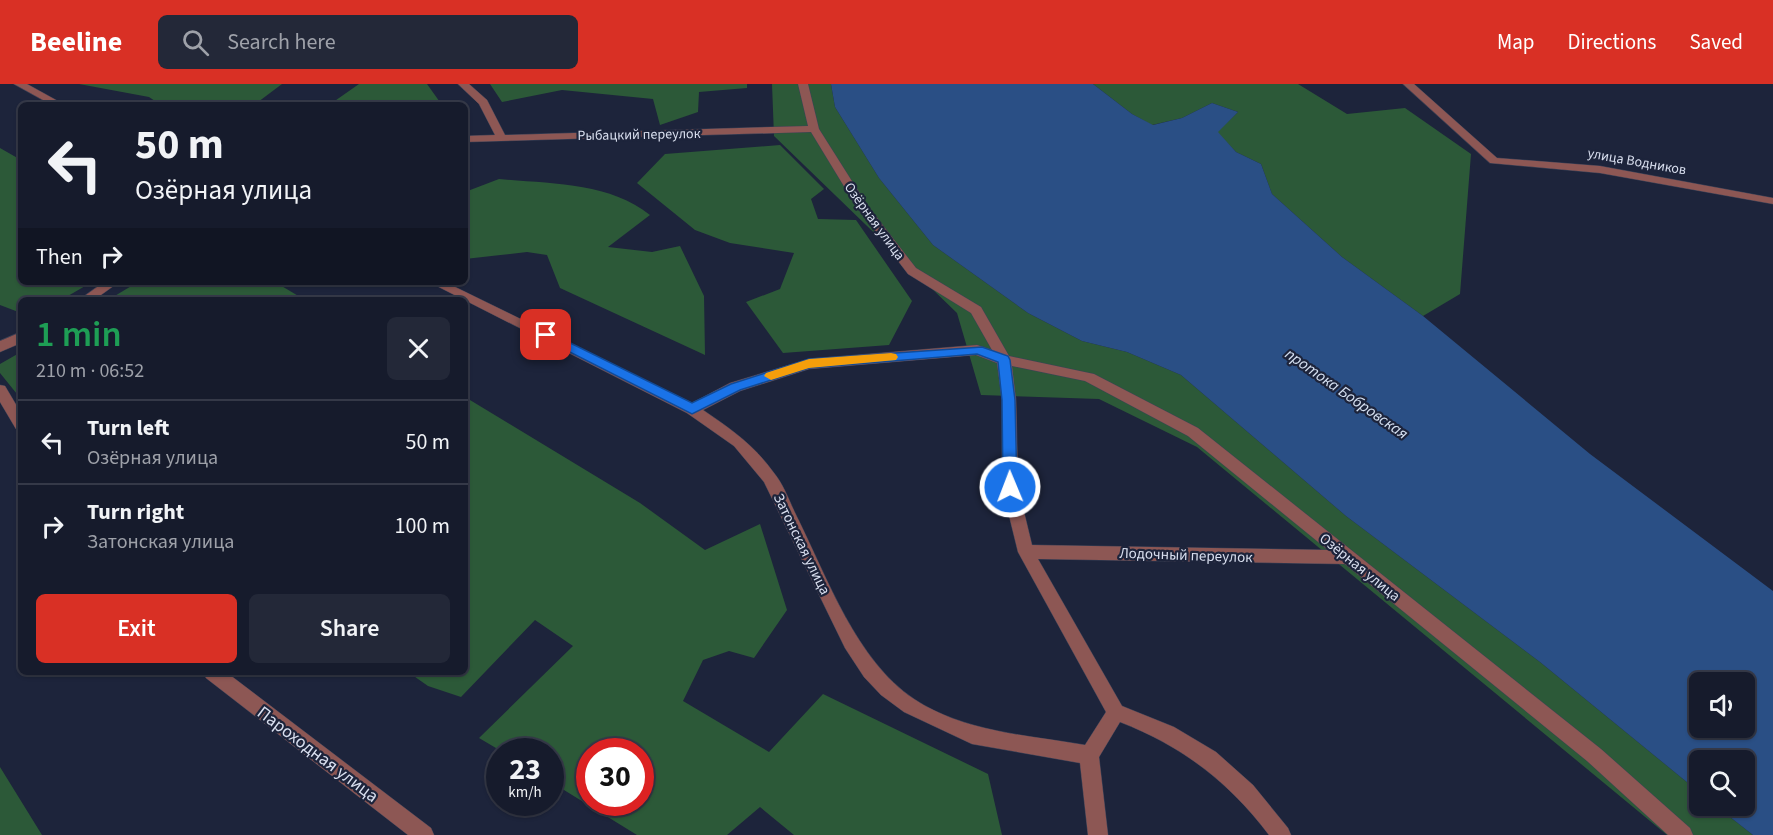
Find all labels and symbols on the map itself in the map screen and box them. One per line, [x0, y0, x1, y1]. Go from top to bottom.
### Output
street label: Рыбацкий переулок [577, 124, 701, 146]
street label: улица Водников [1586, 143, 1688, 181]
street label: Озёрная улица [839, 179, 909, 265]
pin [520, 309, 571, 360]
water label: протока Бобровская [1280, 343, 1413, 445]
position arrow [978, 455, 1042, 519]
street label: Затонская улица [768, 490, 835, 599]
street label: Озёрная улица [1315, 528, 1405, 607]
street label: Лодочный переулок [1119, 543, 1254, 568]
street label: Пароходная улица [252, 700, 384, 808]
speed limit sign: 30 [576, 738, 654, 816]

